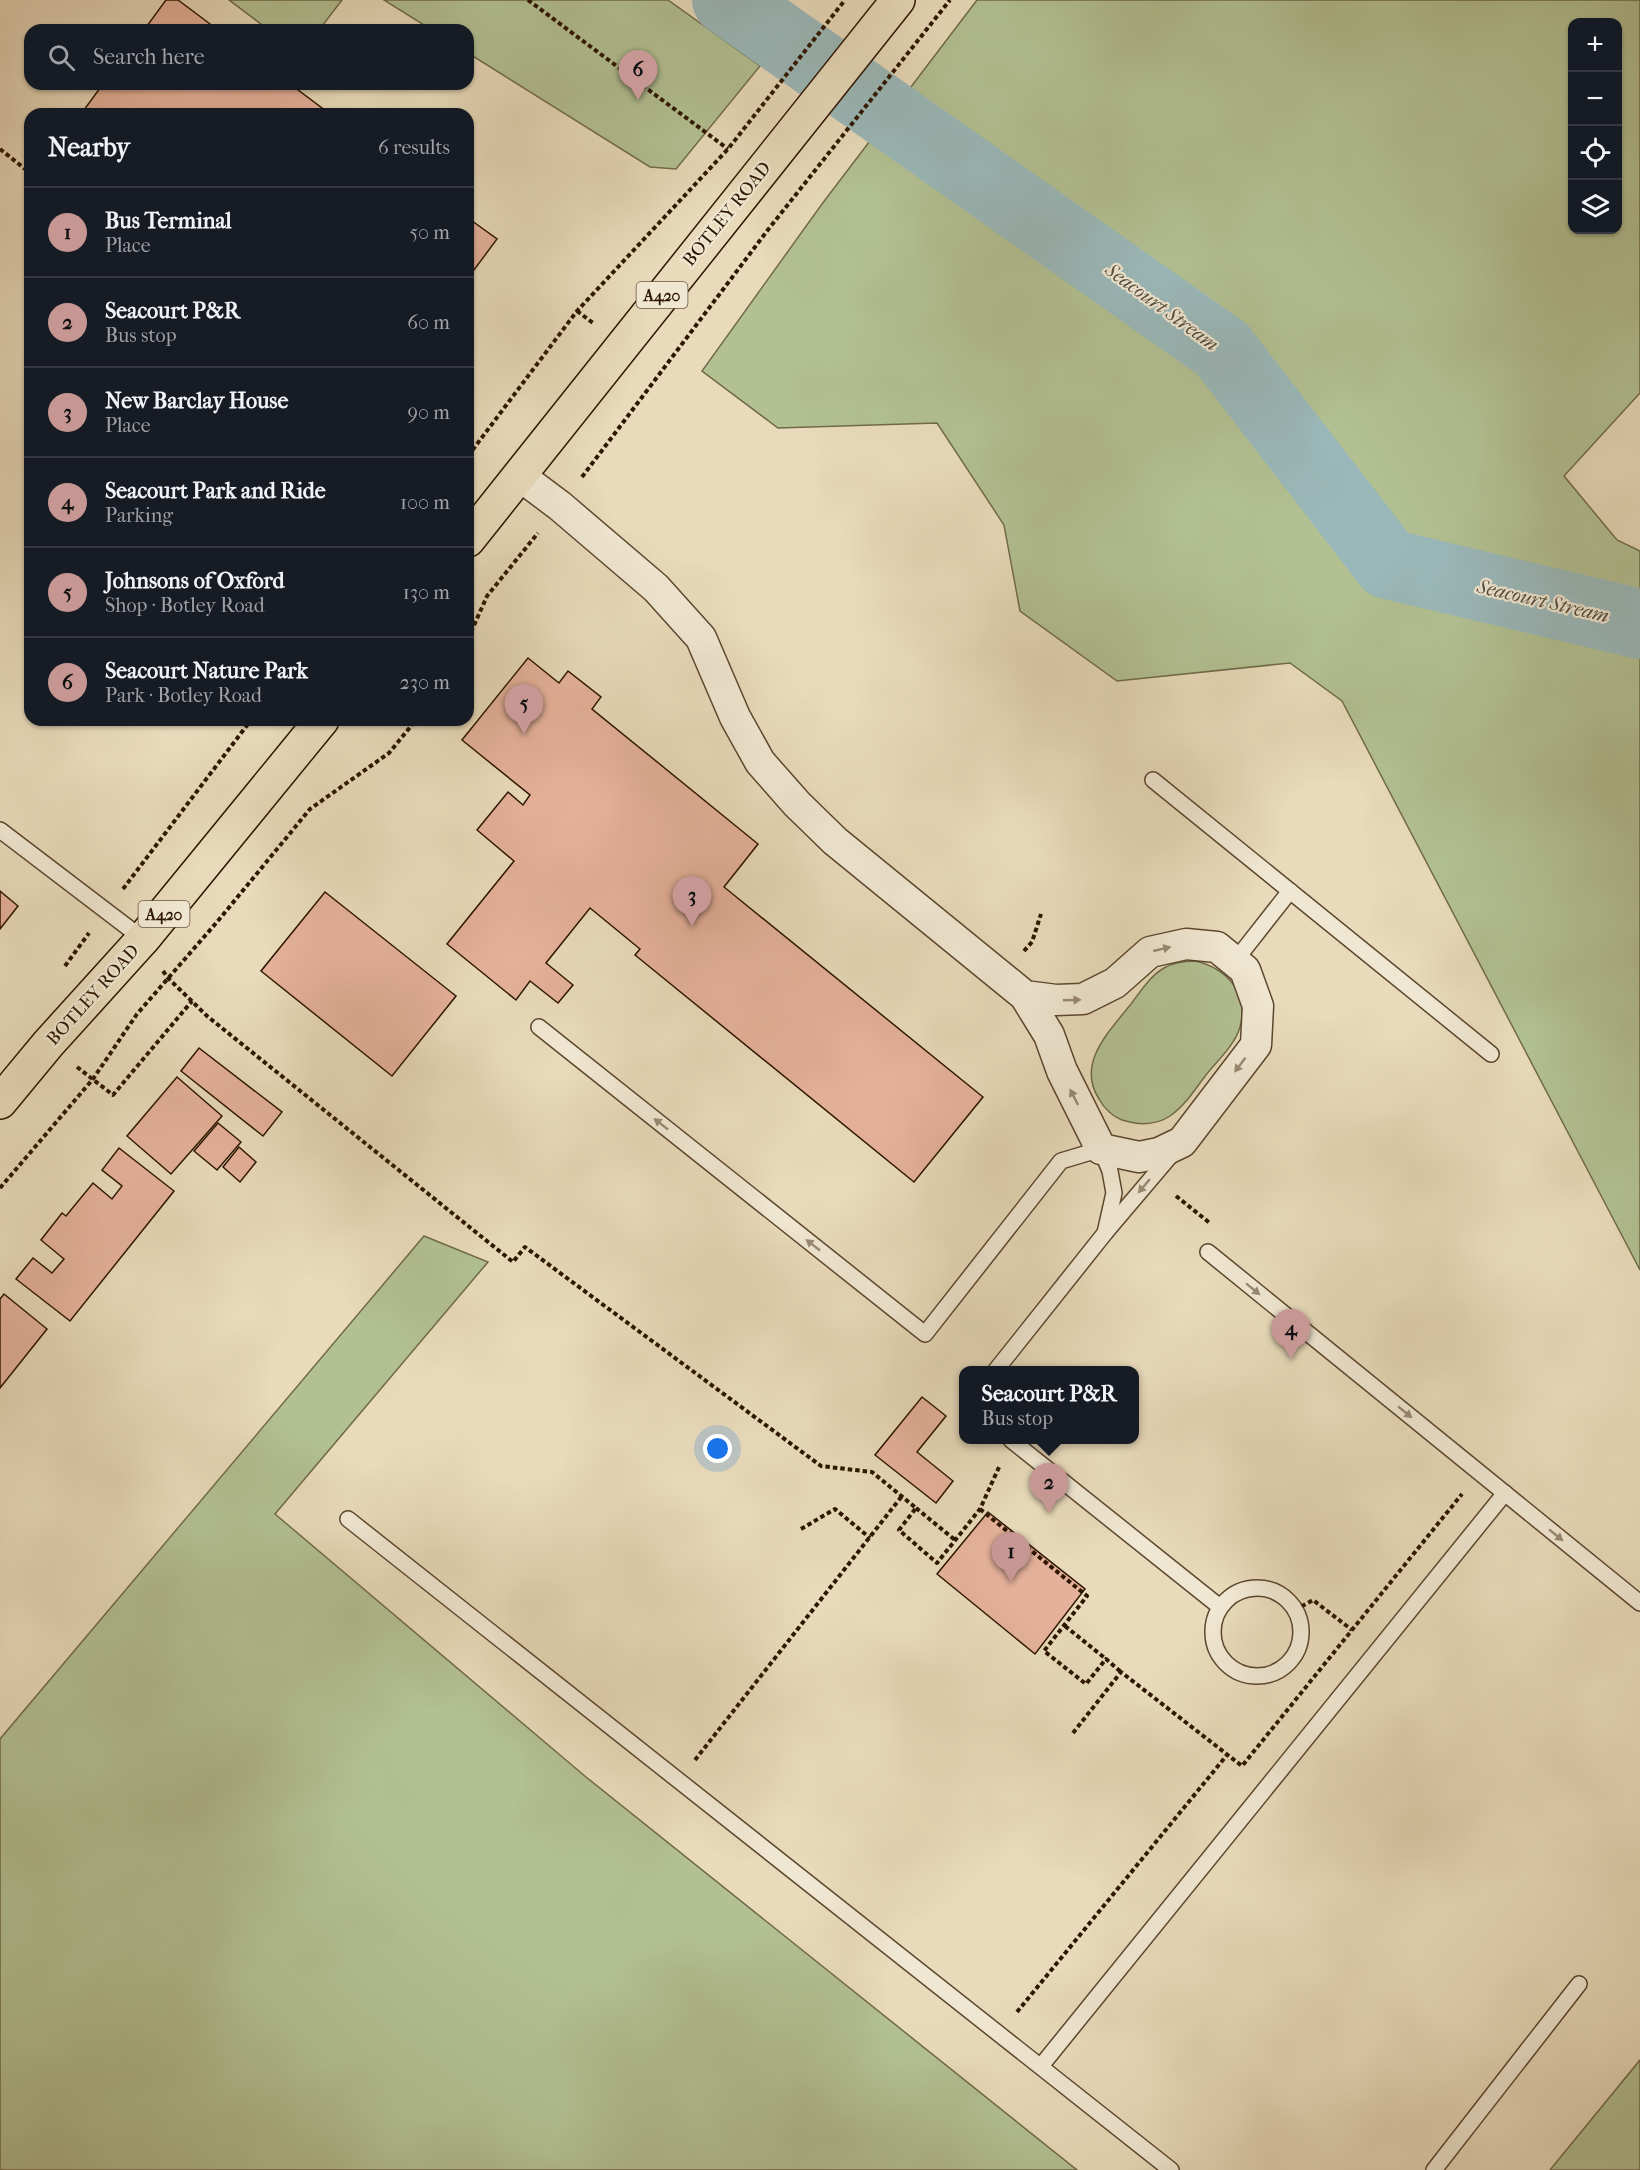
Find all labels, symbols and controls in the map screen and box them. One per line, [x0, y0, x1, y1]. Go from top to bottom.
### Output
map controls [1568, 18, 1622, 234]
button: + [1568, 18, 1622, 72]
search box [24, 24, 474, 90]
icon: search [45, 41, 78, 74]
text: Search here [93, 44, 205, 70]
pin: 6 [618, 51, 658, 100]
button: − [1568, 72, 1622, 126]
button: locate [1568, 126, 1622, 180]
text: Nearby [48, 132, 130, 163]
text: 6 results [378, 136, 450, 159]
street label: BOTLEY ROAD [679, 158, 775, 270]
button: layers [1568, 180, 1622, 234]
text: Bus Terminal [105, 208, 232, 234]
text: 1 [64, 221, 71, 244]
text: 50 m [409, 221, 450, 244]
text: Place [105, 234, 151, 257]
water label: Seacourt Stream [1100, 258, 1223, 356]
road number: A420 [636, 282, 688, 308]
text: Seacourt P&R [105, 298, 240, 324]
text: 2 [62, 311, 73, 334]
text: 60 m [407, 311, 450, 334]
text: Bus stop [105, 324, 177, 347]
text: New Barclay House [105, 388, 288, 414]
text: 3 [63, 401, 72, 424]
text: 90 m [408, 401, 450, 424]
text: Place [105, 414, 151, 437]
text: Seacourt Park and Ride [105, 478, 326, 504]
text: 4 [62, 491, 73, 514]
text: 100 m [400, 491, 450, 514]
text: Parking [105, 504, 173, 527]
text: Johnsons of Oxford [105, 568, 284, 594]
water label: Seacourt Stream [1474, 574, 1611, 627]
text: 5 [63, 581, 72, 604]
text: 130 m [403, 581, 450, 604]
text: Shop · Botley Road [105, 594, 265, 617]
text: Seacourt Nature Park [105, 658, 308, 684]
text: 6 [62, 671, 73, 694]
text: 230 m [400, 671, 450, 694]
text: Park · Botley Road [105, 684, 262, 707]
pin: 5 [504, 684, 544, 734]
pin: 3 [672, 876, 712, 926]
road number: A420 [138, 901, 190, 927]
street label: BOTLEY ROAD [42, 940, 144, 1050]
one-way arrow [1152, 944, 1171, 954]
one-way arrow [1062, 995, 1081, 1004]
one-way arrow [1235, 1057, 1247, 1072]
one-way arrow [1070, 1088, 1079, 1105]
one-way arrow [653, 1118, 668, 1130]
one-way arrow [1138, 1178, 1151, 1193]
one-way arrow [806, 1239, 821, 1251]
one-way arrow [1246, 1282, 1261, 1295]
pin: 4 [1272, 1310, 1310, 1359]
popup [959, 1366, 1139, 1444]
text: Seacourt P&R [982, 1381, 1116, 1407]
one-way arrow [1397, 1405, 1412, 1418]
text: Bus stop [982, 1407, 1053, 1430]
your location [703, 1434, 732, 1463]
pin: 2 [1030, 1464, 1068, 1513]
one-way arrow [1548, 1528, 1564, 1541]
pin: 1 [992, 1532, 1030, 1582]

